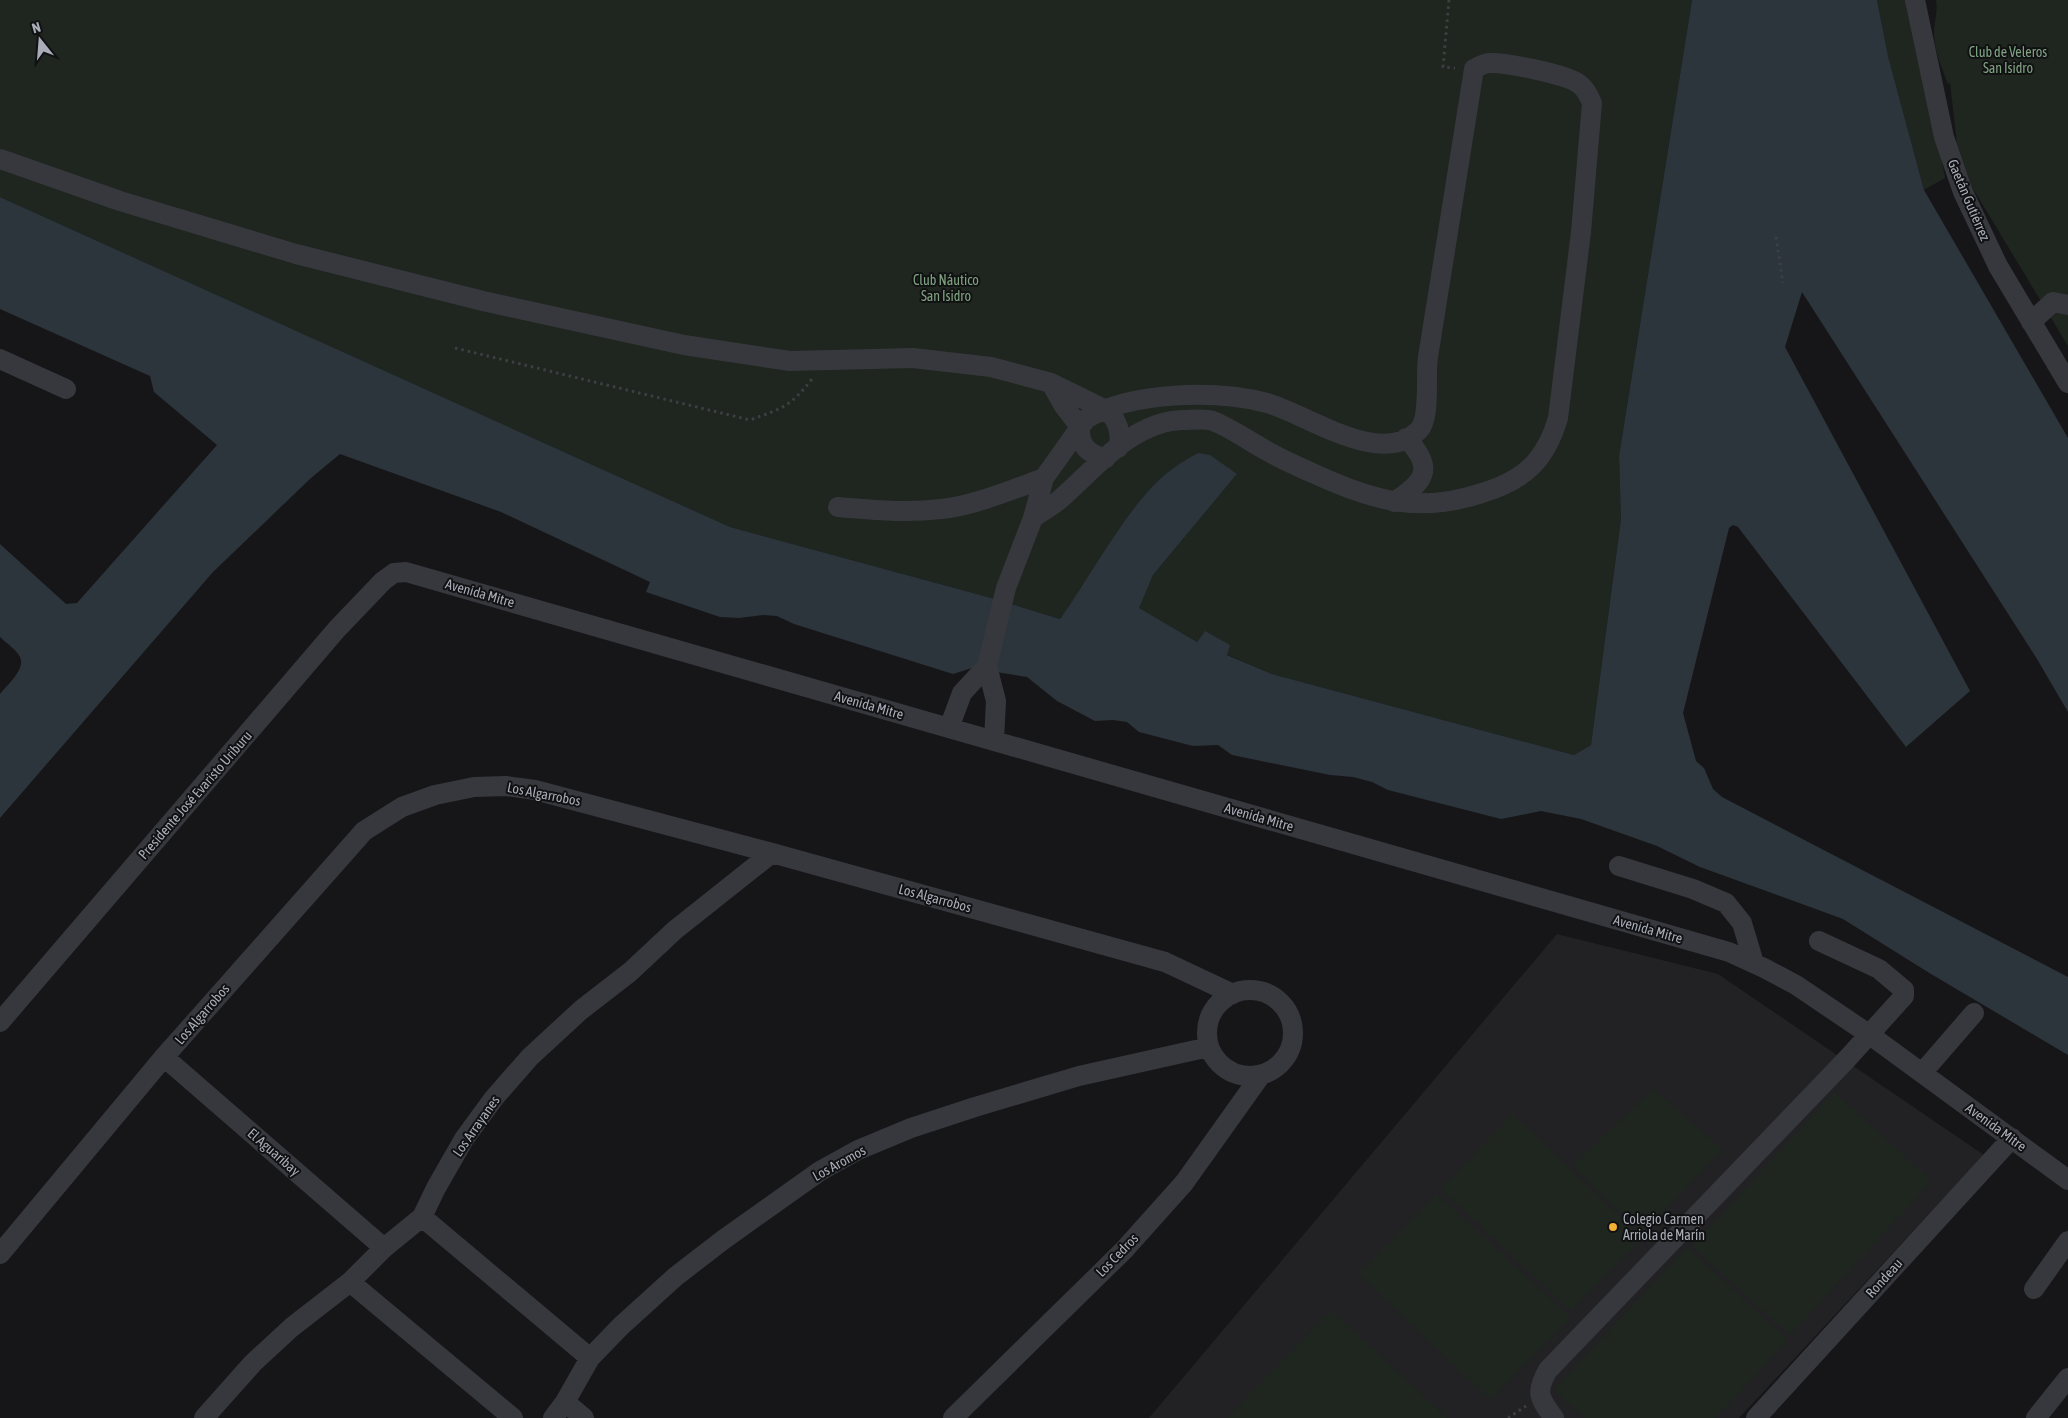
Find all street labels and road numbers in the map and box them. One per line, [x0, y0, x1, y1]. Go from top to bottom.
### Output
street label: Gaetán Gutiérrez [1945, 157, 1993, 243]
street label: Avenida Mitre [444, 576, 516, 610]
street label: Avenida Mitre [833, 688, 905, 722]
street label: Presidente José Evaristo Uriburu [135, 728, 255, 862]
street label: Los Algarrobos [506, 779, 582, 809]
street label: Avenida Mitre [1223, 800, 1295, 834]
street label: Los Algarrobos [897, 881, 973, 915]
street label: Avenida Mitre [1612, 912, 1684, 946]
street label: Los Algarrobos [172, 981, 233, 1047]
street label: Los Arrayanes [449, 1093, 503, 1159]
street label: Avenida Mitre [1963, 1100, 2029, 1154]
street label: El Aguaribay [245, 1125, 304, 1179]
street label: Los Aromos [810, 1142, 868, 1184]
street label: Los Cedros [1093, 1230, 1141, 1280]
street label: Rondeau [1862, 1255, 1906, 1301]

